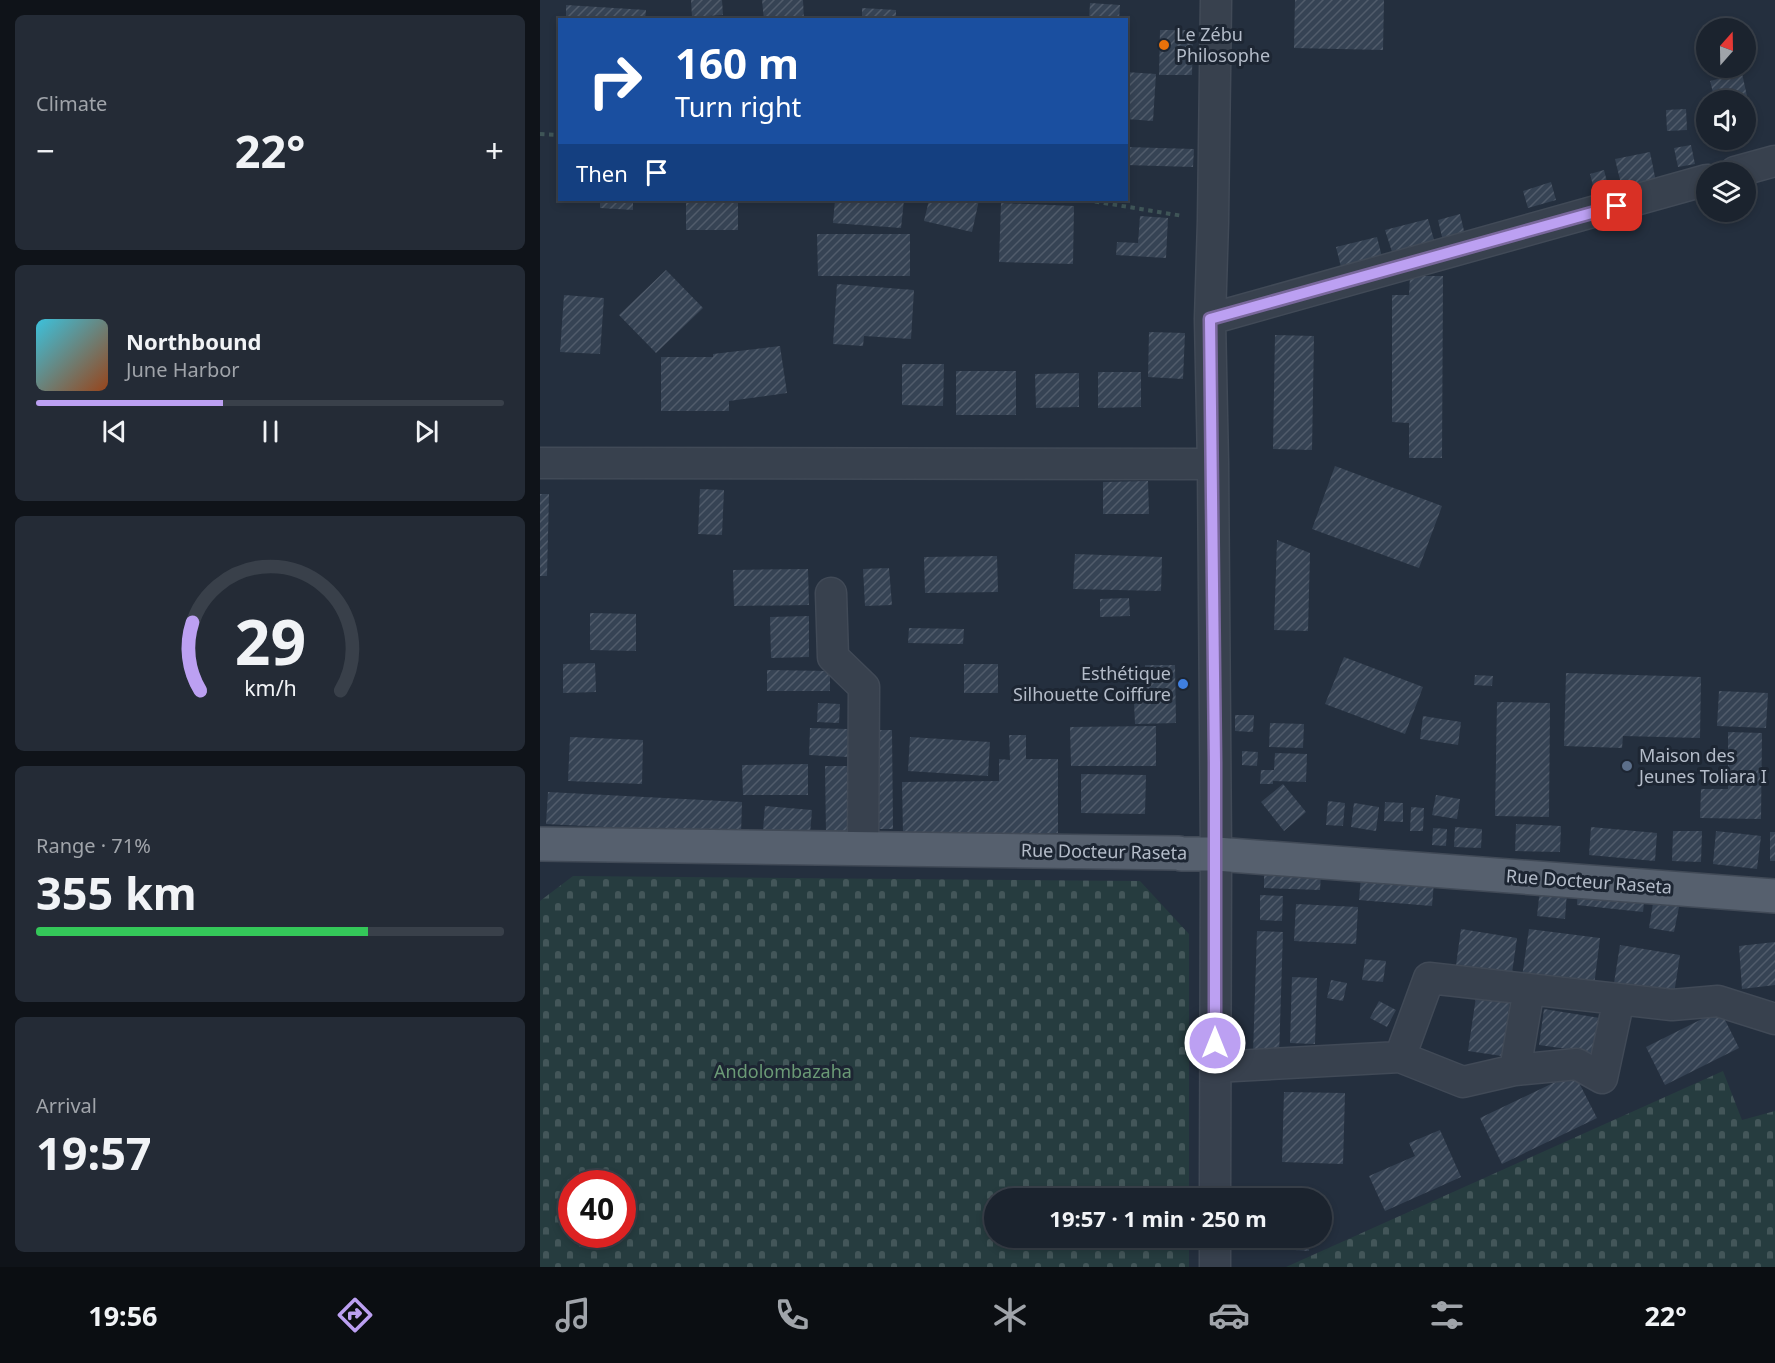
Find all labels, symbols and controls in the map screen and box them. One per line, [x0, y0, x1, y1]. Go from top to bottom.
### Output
north arrow [1696, 18, 1756, 78]
map controls [1696, 18, 1756, 222]
place label: Le Zébu Philosophe [1176, 22, 1270, 67]
text: 160 m [675, 34, 799, 91]
marker: Le Zébu Philosophe [1157, 38, 1171, 52]
icon: right [576, 42, 654, 120]
text: Turn right [675, 88, 801, 125]
text: Climate [36, 90, 107, 117]
button: sound [1696, 90, 1756, 150]
text: 22° [235, 120, 305, 181]
text: − [36, 128, 55, 173]
text: + [485, 128, 504, 173]
icon: arrive [640, 156, 673, 189]
text: Then [576, 158, 628, 188]
button: layers [1696, 162, 1756, 222]
pin [1591, 180, 1642, 231]
icon: arrive [1600, 189, 1633, 222]
text: Northbound [126, 326, 261, 356]
text: June Harbor [126, 356, 240, 383]
icon: previous [98, 415, 131, 448]
icon: pause [254, 415, 287, 448]
icon: next [410, 415, 443, 448]
text: 29 [234, 598, 306, 683]
place label: Esthétique Silhouette Coiffure [1013, 661, 1171, 706]
text: km/h [244, 673, 296, 702]
marker: Esthétique Silhouette Coiffure [1176, 677, 1190, 691]
place label: Maison des Jeunes Toliara I [1637, 743, 1767, 788]
marker: Maison des Jeunes Toliara I [1620, 759, 1634, 773]
text: Range · 71% [36, 832, 151, 859]
street label: Rue Docteur Raseta [1021, 838, 1187, 864]
text: 355 km [36, 862, 197, 923]
street label: Rue Docteur Raseta [1505, 863, 1673, 899]
position arrow [1183, 1011, 1247, 1075]
park label: Andolombazaha [714, 1059, 852, 1083]
text: Arrival [36, 1092, 97, 1119]
text: 19:57 [36, 1122, 152, 1183]
speed limit sign: 40 [558, 1170, 636, 1248]
text: 19:57 · 1 min · 250 m [1049, 1203, 1267, 1233]
icon: directions [334, 1294, 376, 1336]
icon: music [552, 1294, 594, 1336]
icon: phone [771, 1294, 813, 1336]
icon: climate [989, 1294, 1031, 1336]
icon: car [1208, 1294, 1250, 1336]
icon: filters [1426, 1294, 1468, 1336]
text: 19:56 [88, 1297, 158, 1334]
text: 22° [1644, 1297, 1687, 1334]

